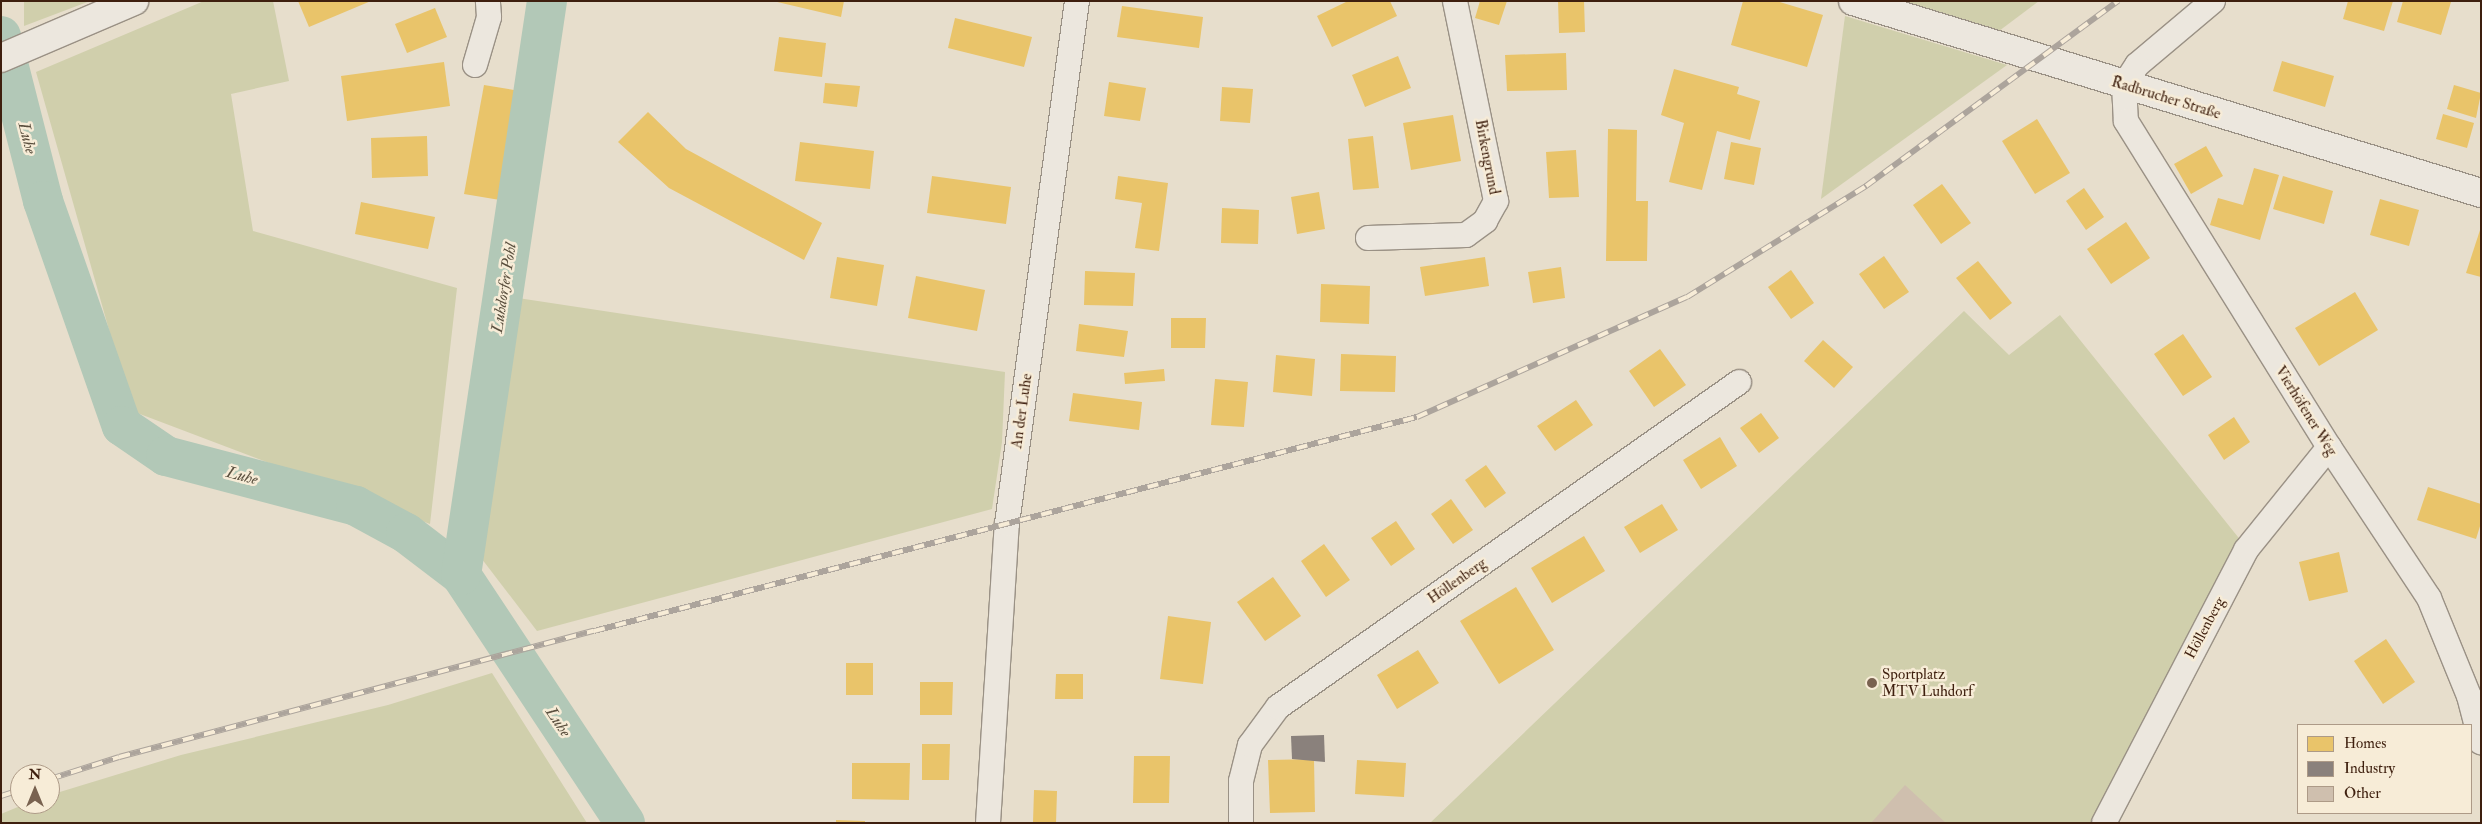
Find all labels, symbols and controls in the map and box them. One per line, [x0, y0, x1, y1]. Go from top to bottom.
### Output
street label: Radbrucher Straße [2109, 73, 2223, 123]
street label: Birkengrund [1471, 118, 1503, 196]
water label: Luhe [14, 120, 40, 156]
water label: Luhdorfer Pohl [487, 242, 521, 334]
street label: Vierhöfener Weg [2271, 363, 2341, 459]
street label: An der Luhe [1008, 372, 1036, 450]
water label: Luhe [224, 463, 260, 489]
street label: Höllenberg [1424, 554, 1490, 608]
street label: Höllenberg [2181, 594, 2229, 662]
place label: Sportplatz MTV Luhdorf [1882, 665, 1973, 700]
marker: Sportplatz MTV Luhdorf [1866, 677, 1878, 689]
water label: Luhe [541, 703, 575, 741]
legend [2297, 724, 2472, 814]
text: Homes [2344, 734, 2386, 753]
text: Industry [2344, 759, 2395, 778]
north arrow [10, 764, 60, 814]
text: N [29, 766, 41, 783]
text: Other [2344, 784, 2381, 803]

